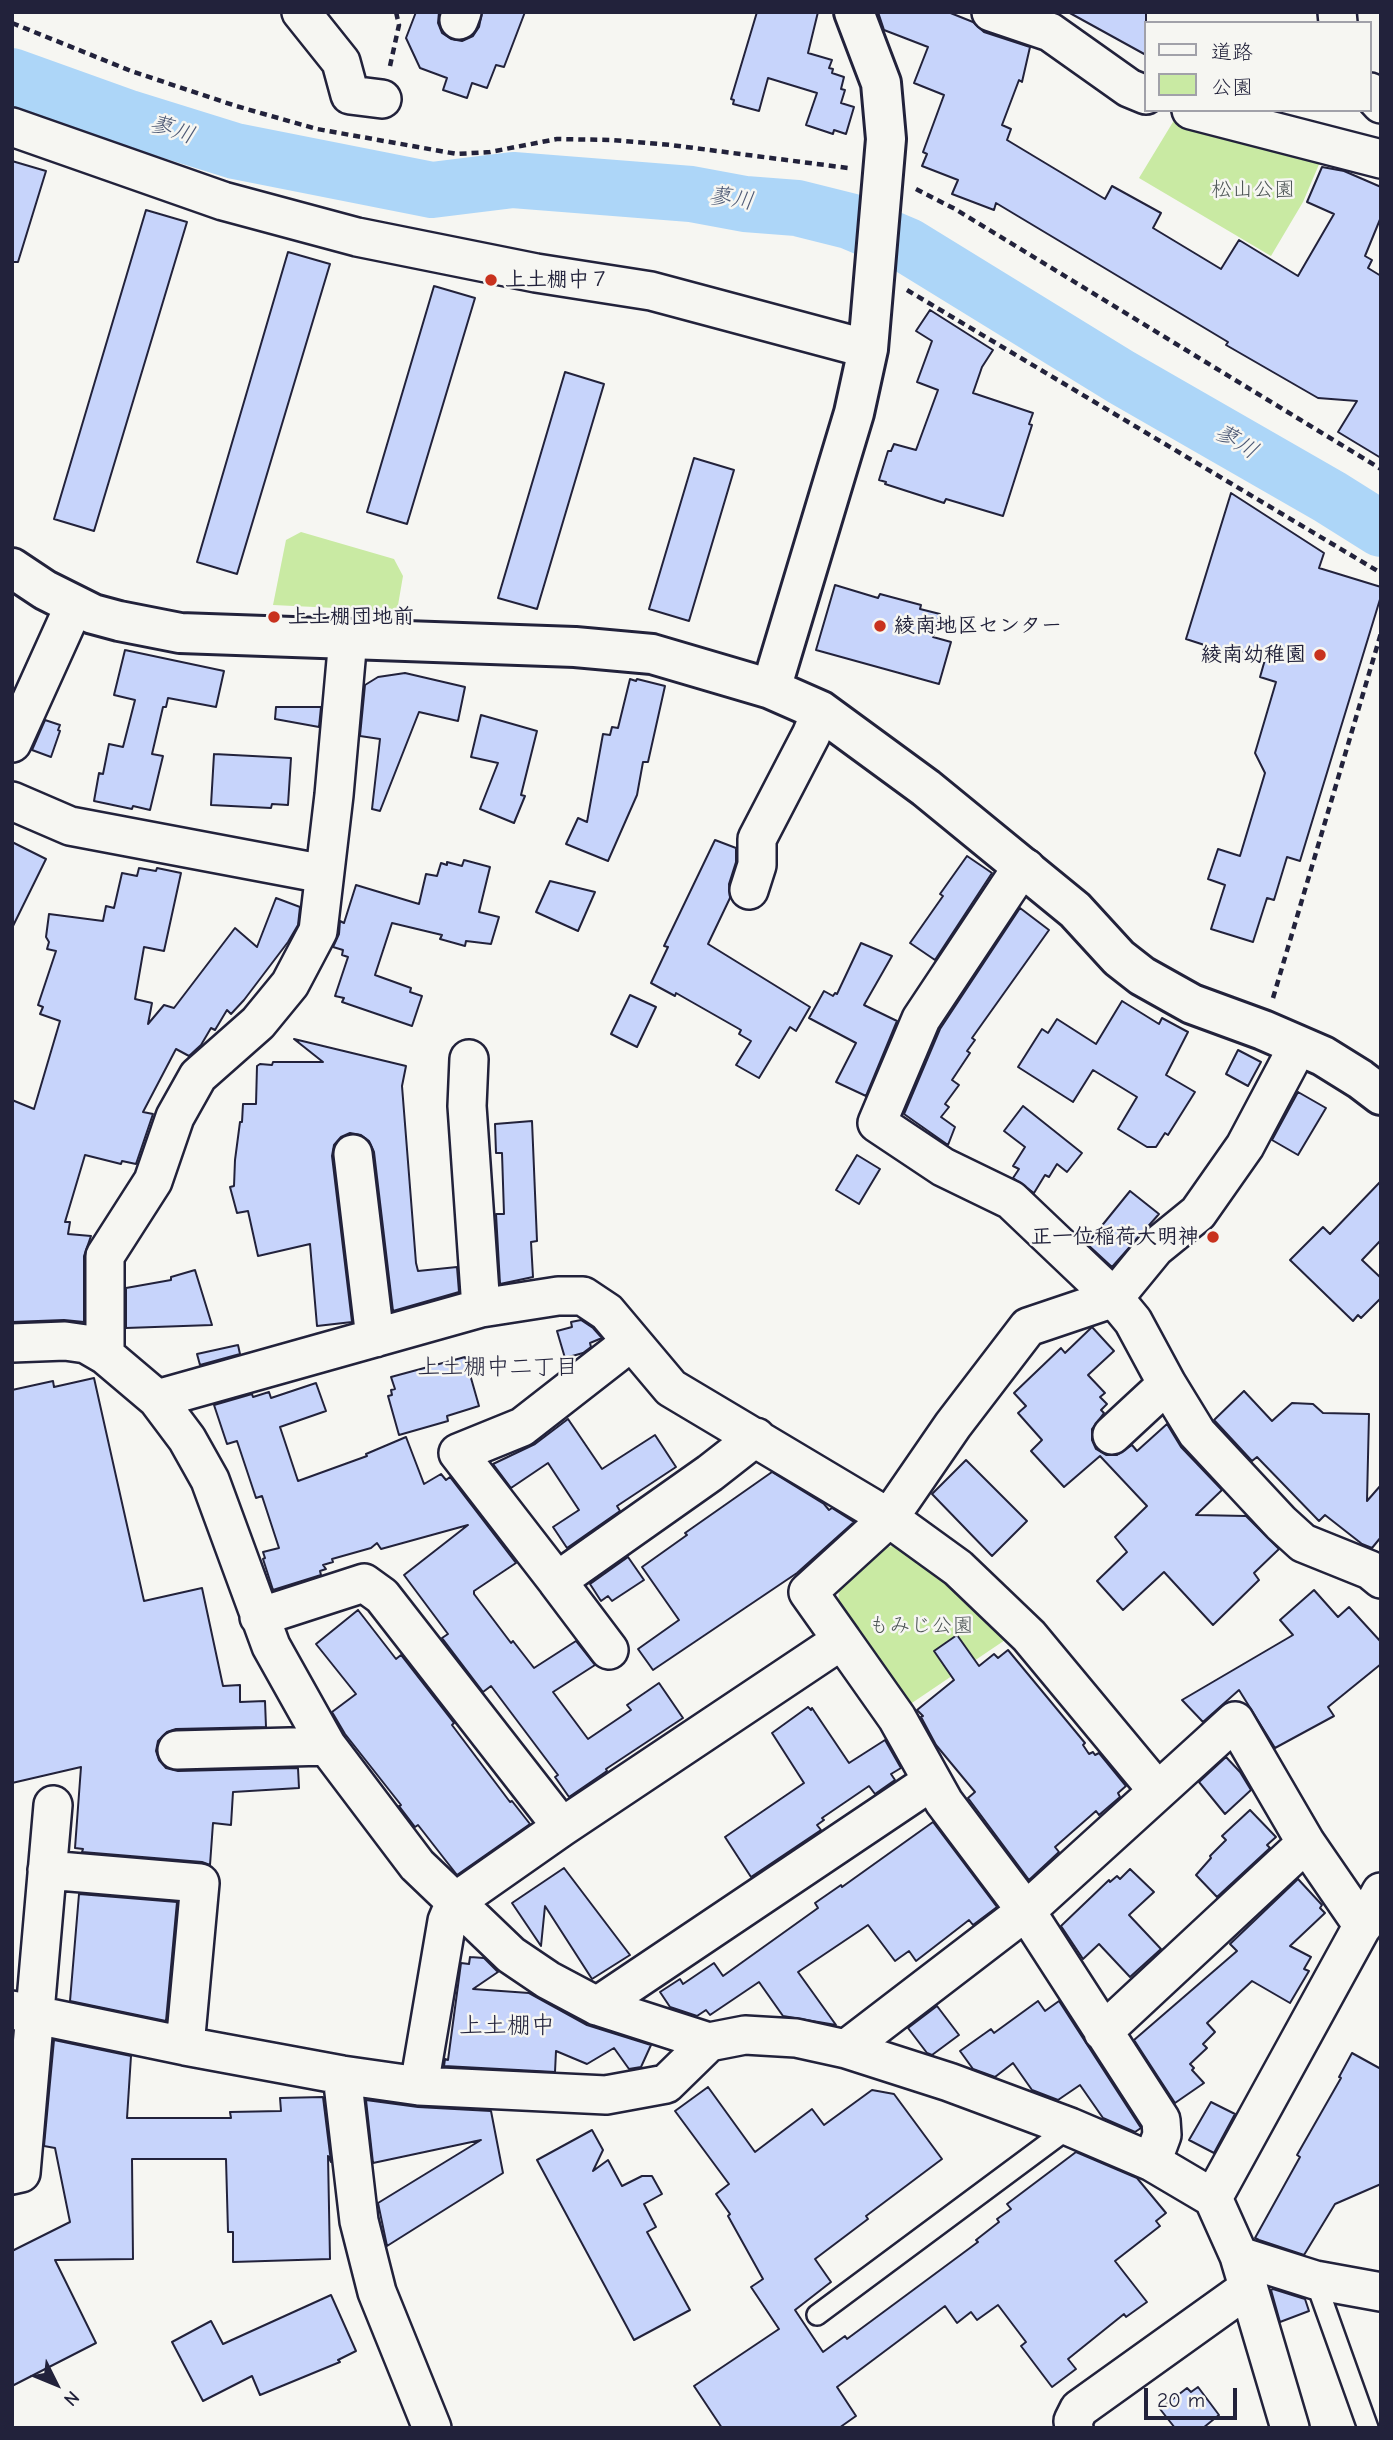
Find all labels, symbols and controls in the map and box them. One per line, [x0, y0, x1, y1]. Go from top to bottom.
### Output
legend [1144, 21, 1372, 112]
text: 道路 [1211, 40, 1253, 64]
text: 公園 [1211, 75, 1253, 99]
water label: 蓼川 [146, 110, 198, 150]
park label: 松山公園 [1211, 177, 1295, 203]
water label: 蓼川 [706, 182, 756, 216]
place label: 上土棚中７ [505, 267, 610, 293]
marker: 上土棚中７ [483, 272, 499, 288]
water label: 蓼川 [1209, 418, 1263, 466]
place label: 上土棚団地前 [288, 604, 414, 630]
marker: 上土棚団地前 [266, 609, 282, 625]
place label: 綾南地区センター [894, 613, 1062, 639]
marker: 綾南地区センター [872, 618, 888, 634]
place label: 綾南幼稚園 [1201, 642, 1306, 668]
marker: 綾南幼稚園 [1312, 647, 1328, 663]
place label: 正一位稲荷大明神 [1031, 1224, 1199, 1250]
marker: 正一位稲荷大明神 [1205, 1229, 1221, 1245]
district label: 上土棚中二丁目 [418, 1353, 578, 1381]
park label: もみじ公園 [869, 1613, 973, 1639]
district label: 上土棚中 [459, 2012, 555, 2040]
north arrow [21, 2349, 91, 2419]
scale bar [1148, 2374, 1241, 2418]
text: N [59, 2386, 84, 2410]
text: 20 m [1157, 2388, 1205, 2412]

